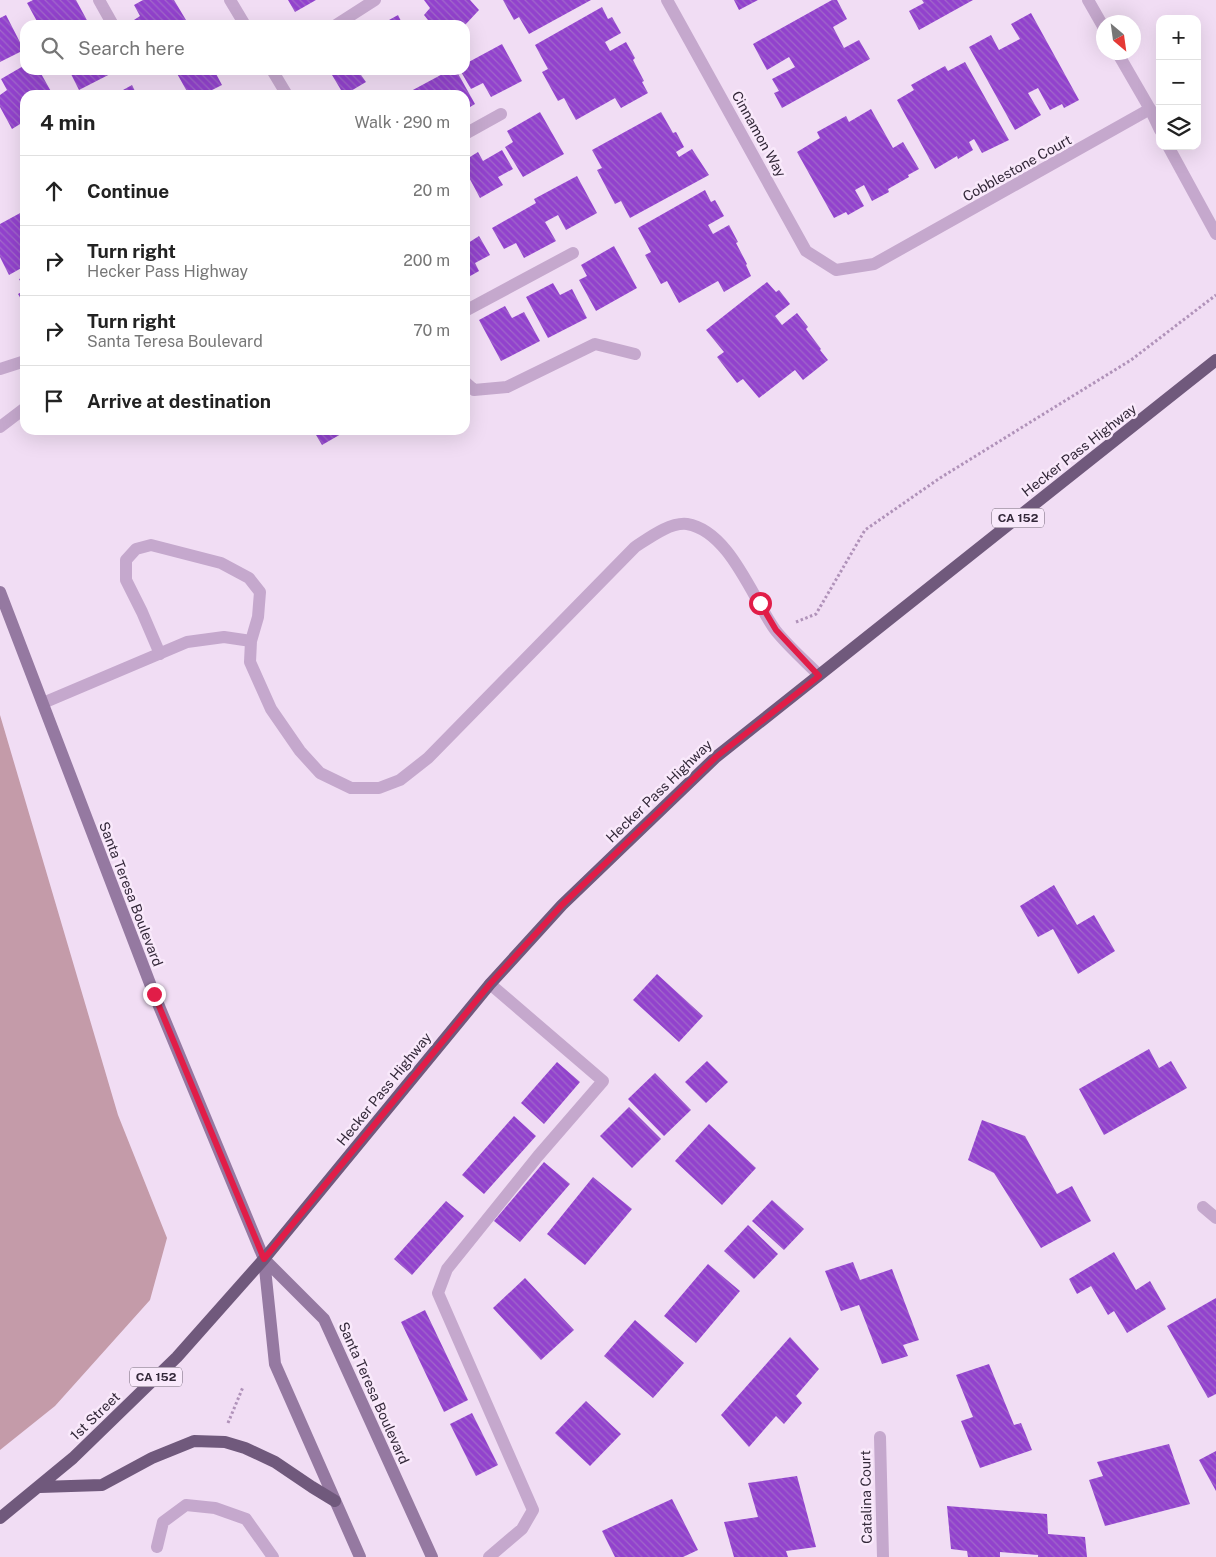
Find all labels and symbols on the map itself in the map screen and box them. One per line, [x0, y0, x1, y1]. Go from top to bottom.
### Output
north arrow [1096, 15, 1141, 60]
street label: Cinnamon Way [729, 88, 790, 180]
street label: Cobblestone Court [960, 131, 1074, 205]
street label: Hecker Pass Highway [1019, 400, 1140, 500]
road number: CA 152 [992, 508, 1044, 528]
route start [749, 592, 772, 615]
street label: Hecker Pass Highway [603, 736, 716, 846]
street label: Santa Teresa Boulevard [96, 819, 166, 969]
route end [143, 983, 166, 1006]
street label: Hecker Pass Highway [333, 1029, 435, 1149]
street label: Santa Teresa Boulevard [335, 1320, 413, 1466]
road number: CA 152 [130, 1368, 182, 1386]
street label: 1st Street [67, 1389, 123, 1443]
street label: Catalina Court [857, 1450, 875, 1544]

